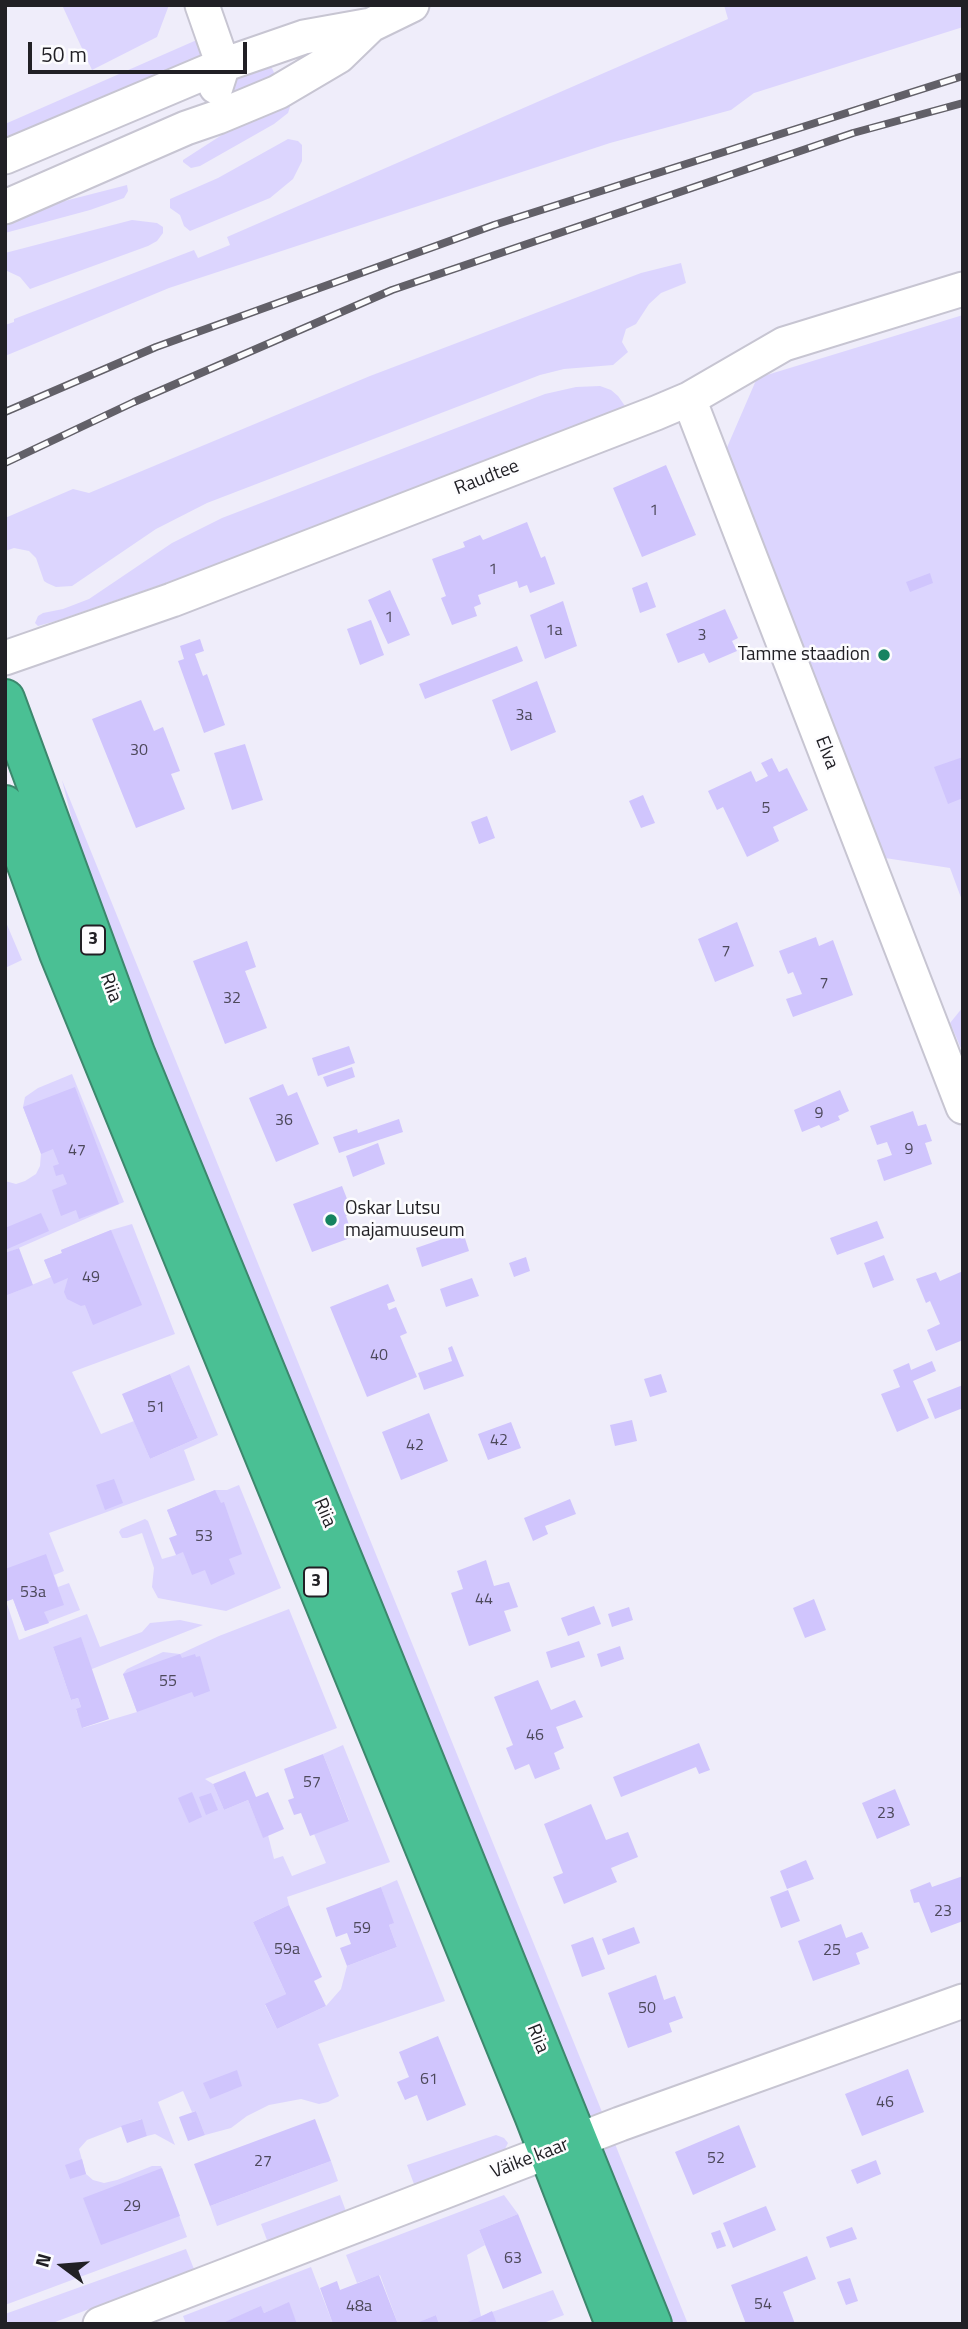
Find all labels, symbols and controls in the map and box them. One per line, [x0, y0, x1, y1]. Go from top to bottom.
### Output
scale bar [32, 28, 250, 72]
text: 50 m [41, 38, 87, 70]
street label: Raudtee [452, 455, 522, 501]
house number: 1 [650, 501, 658, 521]
house number: 1 [489, 560, 497, 580]
house number: 1 [385, 608, 393, 628]
house number: 1a [546, 621, 562, 641]
house number: 3 [698, 626, 706, 646]
place label: Tamme staadion [738, 644, 870, 666]
marker: Tamme staadion [876, 647, 892, 663]
house number: 3a [516, 706, 532, 726]
street label: Elva [809, 733, 843, 773]
house number: 30 [130, 741, 148, 761]
house number: 5 [762, 799, 770, 819]
road number: 3 [81, 925, 105, 954]
house number: 7 [722, 942, 730, 962]
street label: Riia [94, 970, 126, 1006]
house number: 7 [820, 974, 828, 994]
house number: 32 [223, 989, 241, 1009]
house number: 9 [815, 1104, 823, 1124]
house number: 36 [275, 1111, 293, 1131]
house number: 9 [905, 1140, 913, 1160]
house number: 47 [68, 1141, 86, 1161]
place label: Oskar Lutsu majamuuseum [345, 1198, 465, 1242]
marker: Oskar Lutsu majamuuseum [323, 1212, 339, 1228]
house number: 49 [82, 1268, 100, 1288]
house number: 40 [370, 1346, 388, 1366]
house number: 51 [147, 1398, 165, 1418]
house number: 42 [490, 1431, 508, 1451]
house number: 42 [406, 1436, 424, 1456]
street label: Riia [308, 1495, 340, 1531]
house number: 53 [195, 1527, 213, 1547]
road number: 3 [304, 1568, 328, 1596]
house number: 53a [20, 1583, 46, 1603]
house number: 44 [475, 1590, 493, 1610]
house number: 55 [159, 1672, 177, 1692]
house number: 46 [526, 1726, 544, 1746]
house number: 57 [303, 1773, 321, 1793]
house number: 23 [877, 1804, 895, 1824]
house number: 23 [934, 1902, 952, 1922]
house number: 59 [353, 1919, 371, 1939]
house number: 59a [274, 1940, 300, 1960]
house number: 25 [823, 1941, 841, 1961]
house number: 50 [638, 1999, 656, 2019]
street label: Riia [521, 2021, 553, 2057]
house number: 61 [420, 2070, 438, 2090]
house number: 46 [876, 2093, 894, 2113]
street label: Väike kaar [488, 2134, 572, 2184]
house number: 52 [707, 2149, 725, 2169]
house number: 27 [254, 2152, 272, 2172]
house number: 29 [123, 2197, 141, 2217]
north arrow [28, 2231, 98, 2301]
house number: 63 [504, 2249, 522, 2269]
text: N [27, 2250, 58, 2270]
house number: 54 [754, 2295, 772, 2315]
house number: 48a [346, 2297, 372, 2317]

